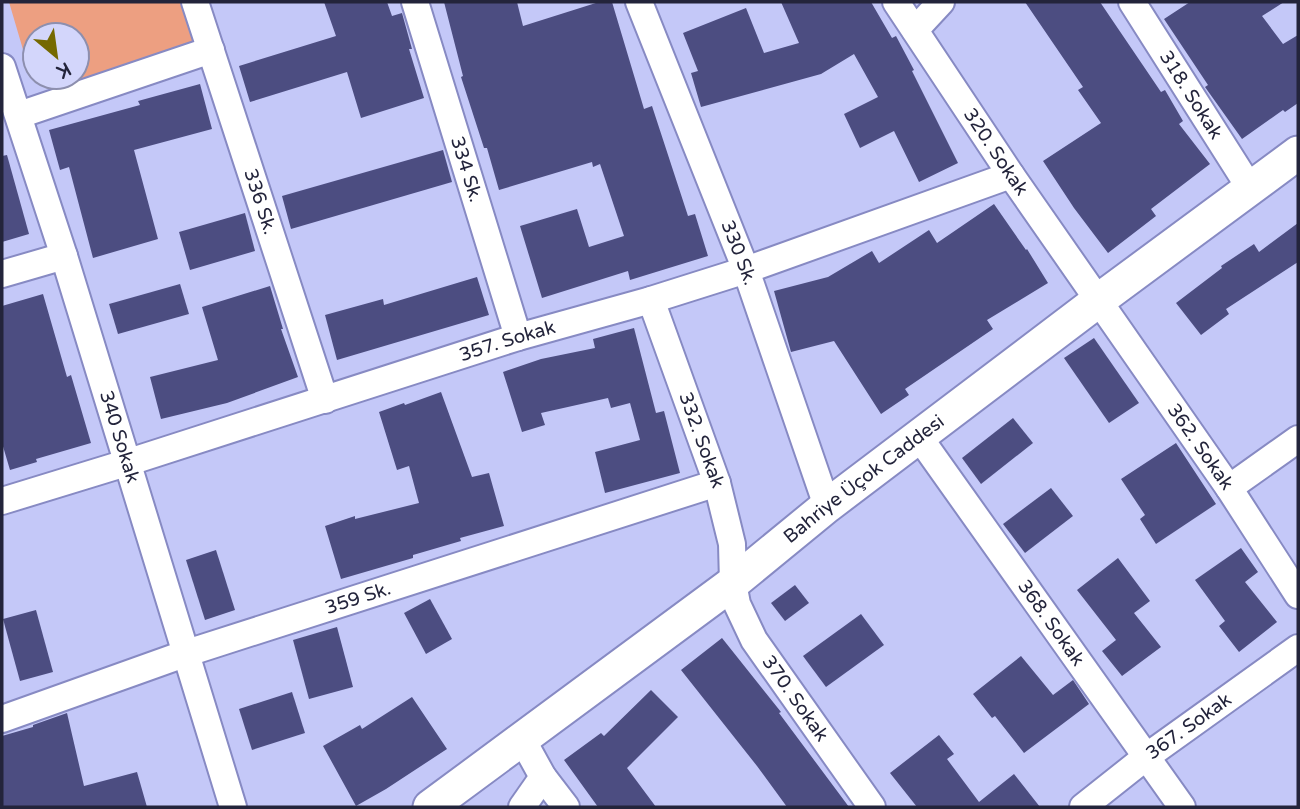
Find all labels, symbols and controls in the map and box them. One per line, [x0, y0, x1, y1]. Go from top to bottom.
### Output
north arrow [21, 21, 91, 91]
street label: 318. Sokak [1155, 47, 1227, 143]
text: K [53, 57, 75, 83]
street label: 320. Sokak [959, 104, 1033, 200]
street label: 334 Sk. [446, 134, 487, 205]
street label: 336 Sk. [239, 166, 281, 237]
street label: 330 Sk. [716, 217, 761, 288]
street label: 357. Sokak [456, 316, 558, 366]
street label: 340 Sokak [95, 388, 144, 486]
street label: 332. Sokak [674, 389, 729, 491]
street label: 362. Sokak [1163, 399, 1238, 494]
street label: Bahriye Üçok Caddesi [779, 410, 948, 548]
street label: 368. Sokak [1013, 576, 1089, 670]
street label: 359 Sk. [322, 577, 394, 619]
street label: 370. Sokak [757, 651, 833, 746]
street label: 367. Sokak [1142, 689, 1235, 764]

